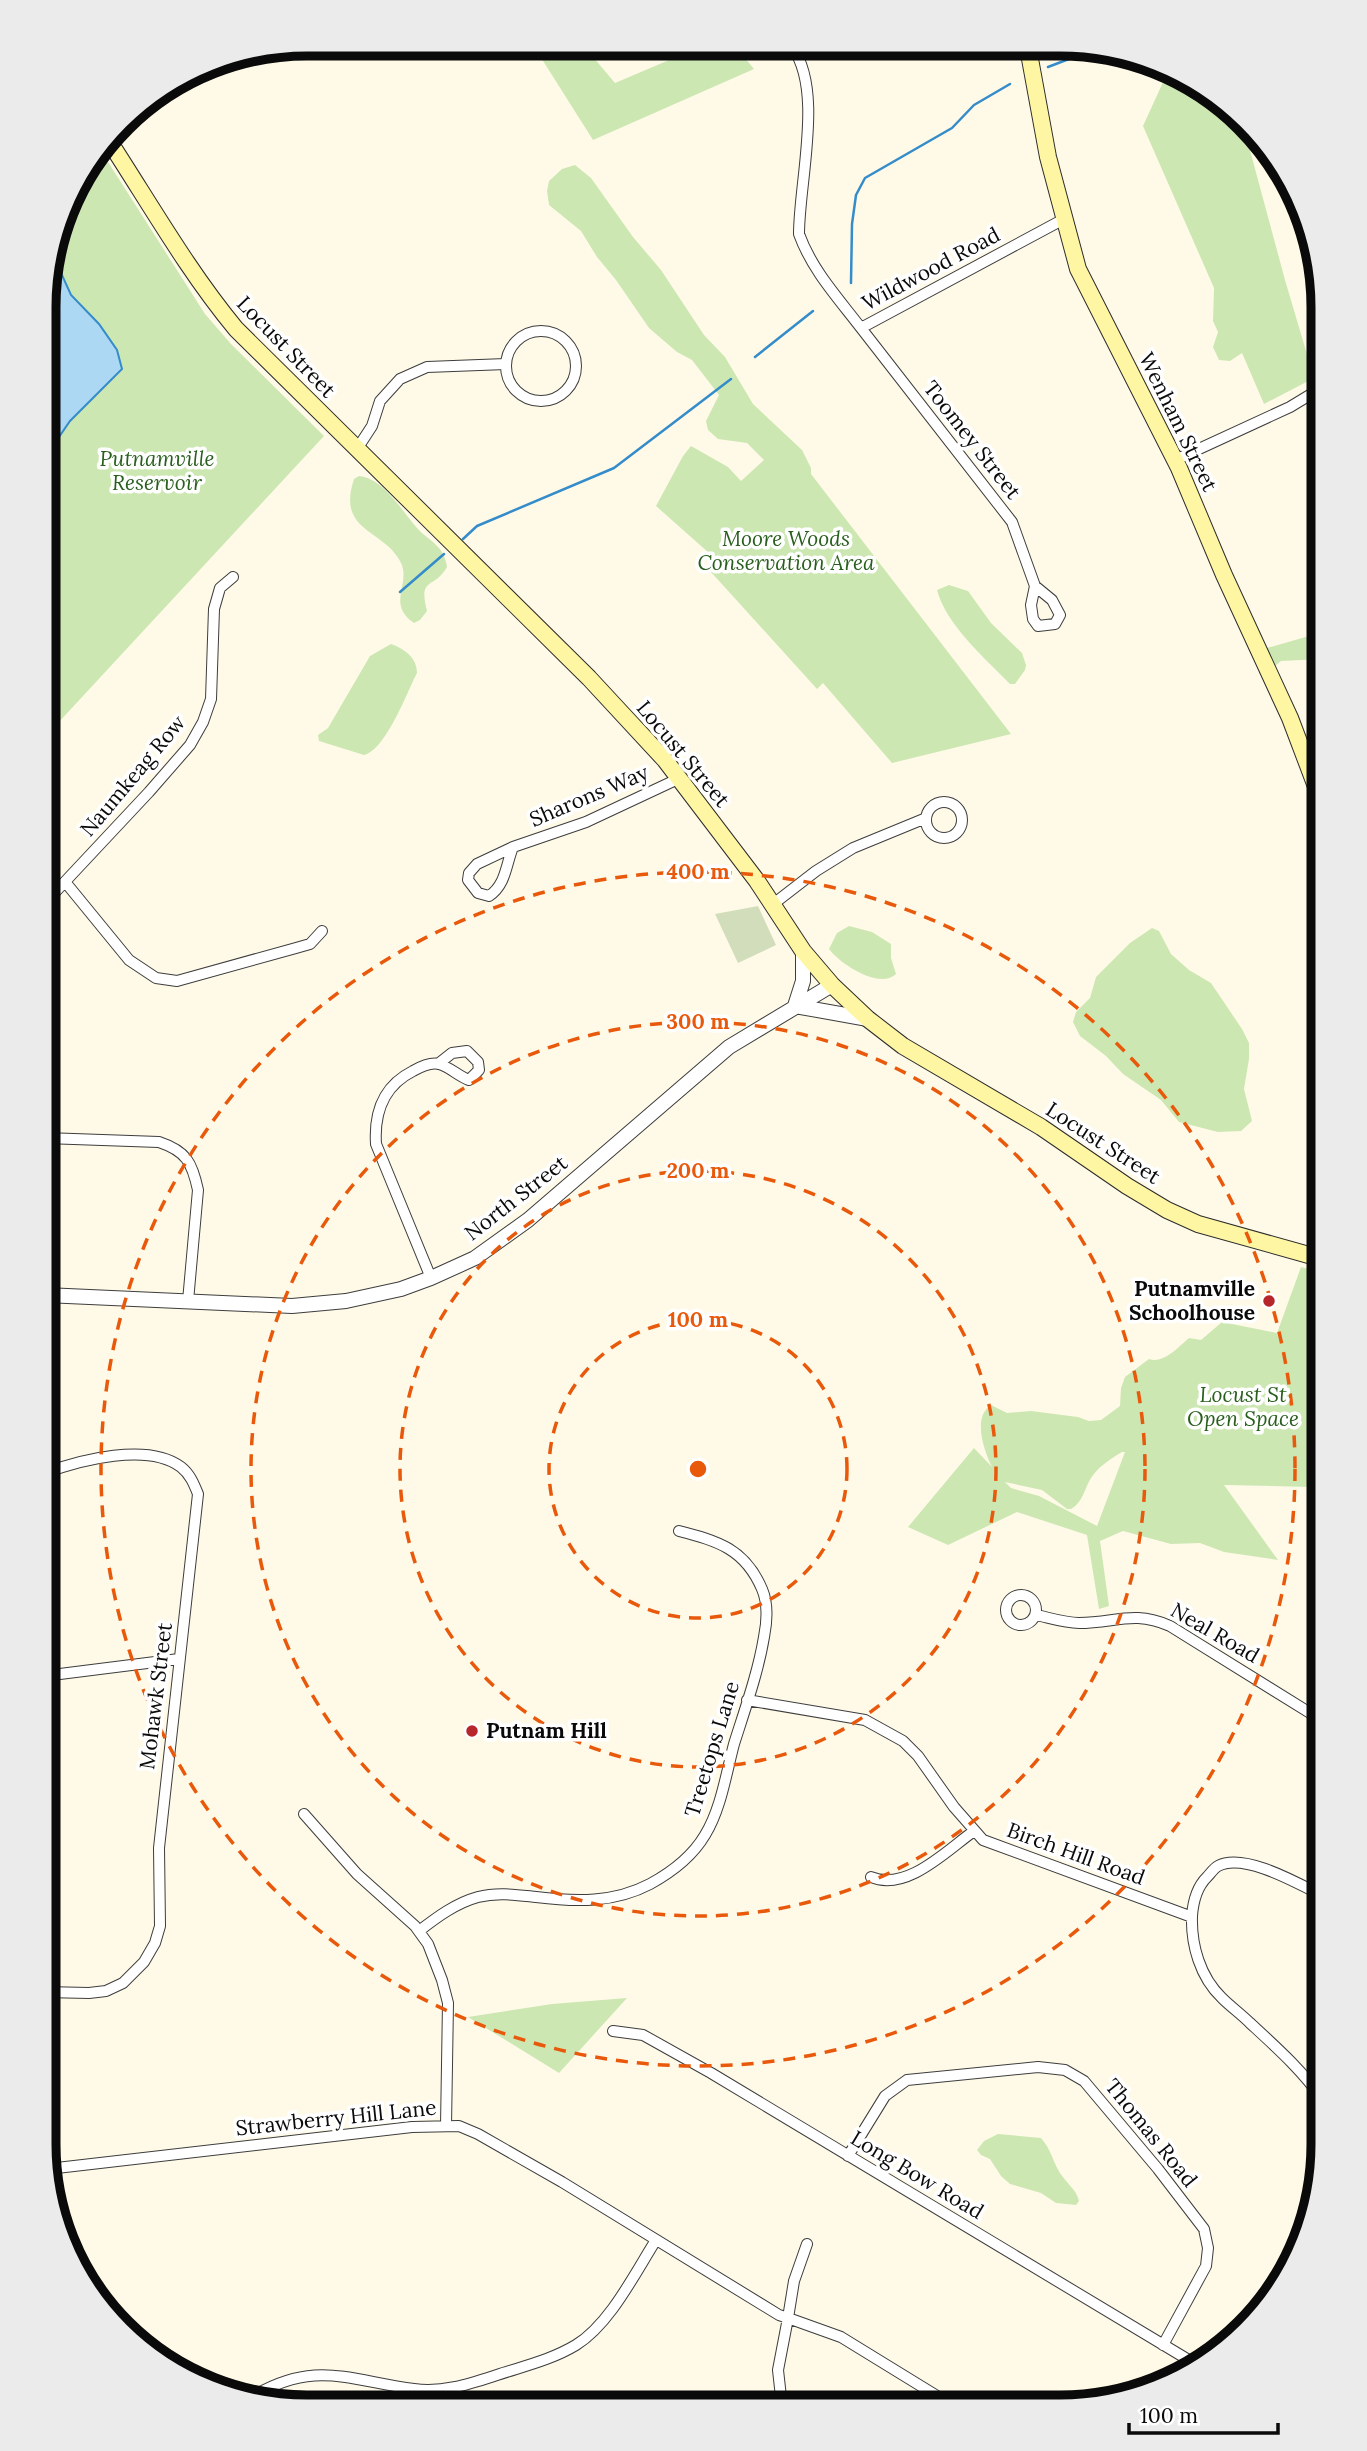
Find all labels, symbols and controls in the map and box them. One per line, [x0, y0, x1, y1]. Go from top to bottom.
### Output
street label: Wildwood Road [857, 221, 1004, 316]
street label: Locust Street [231, 290, 342, 404]
street label: Wenham Street [1133, 348, 1224, 497]
street label: Toomey Street [918, 375, 1028, 505]
park label: Putnamville Reservoir [99, 445, 215, 496]
park label: Moore Woods Conservation Area [697, 525, 875, 576]
street label: Locust Street [631, 695, 736, 813]
street label: Naumkeag Row [74, 709, 191, 842]
street label: Sharons Way [525, 758, 652, 833]
text: 400 m [666, 858, 730, 885]
text: 300 m [666, 1008, 730, 1035]
street label: Locust Street [1041, 1096, 1166, 1190]
street label: North Street [459, 1149, 573, 1246]
text: 200 m [667, 1157, 729, 1184]
place label: Putnamville Schoolhouse [1129, 1275, 1255, 1326]
marker: Putnamville Schoolhouse [1261, 1293, 1277, 1309]
text: 100 m [668, 1306, 728, 1333]
park label: Locust St Open Space [1187, 1381, 1299, 1432]
centre of rings [686, 1457, 710, 1481]
street label: Neal Road [1166, 1596, 1264, 1669]
street label: Mohawk Street [133, 1620, 178, 1771]
street label: Treetops Lane [678, 1678, 745, 1820]
place label: Putnam Hill [486, 1717, 607, 1744]
marker: Putnam Hill [464, 1723, 480, 1739]
street label: Birch Hill Road [1004, 1816, 1149, 1891]
street label: Thomas Road [1099, 2073, 1203, 2192]
street label: Strawberry Hill Lane [234, 2094, 438, 2141]
street label: Long Bow Road [846, 2124, 989, 2225]
scale bar [1129, 2392, 1278, 2436]
text: 100 m [1140, 2402, 1198, 2429]

